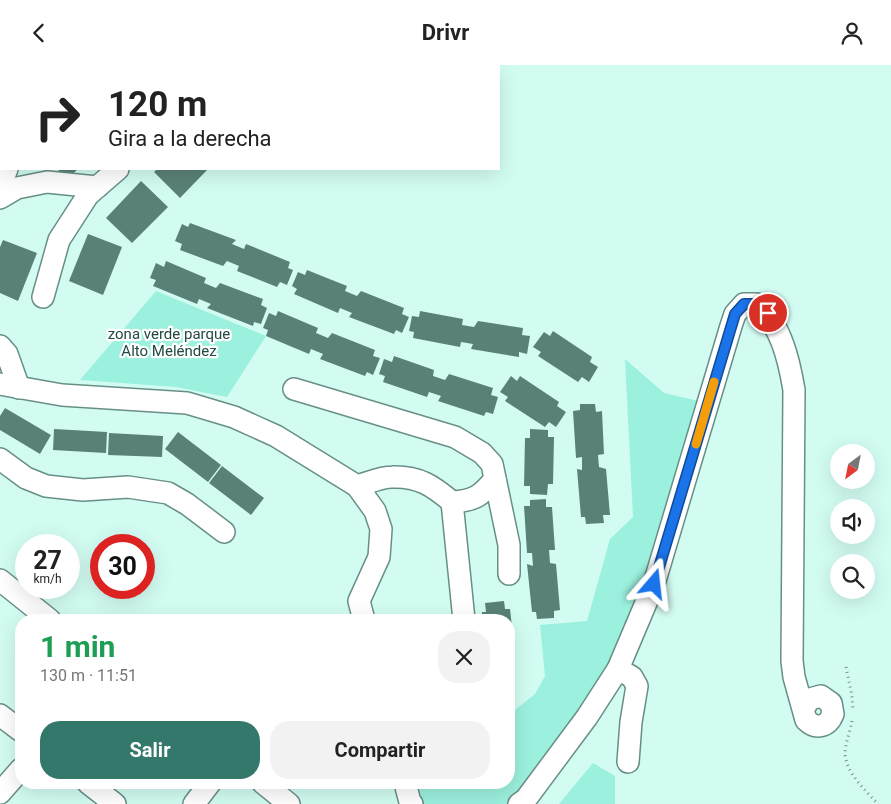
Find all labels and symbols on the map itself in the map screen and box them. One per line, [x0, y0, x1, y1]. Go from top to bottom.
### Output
pin [747, 292, 789, 334]
park label: zona verde parque Alto Meléndez [108, 325, 230, 360]
north arrow [830, 444, 875, 489]
speed limit sign: 30 [90, 534, 155, 599]
position arrow [627, 557, 679, 609]

